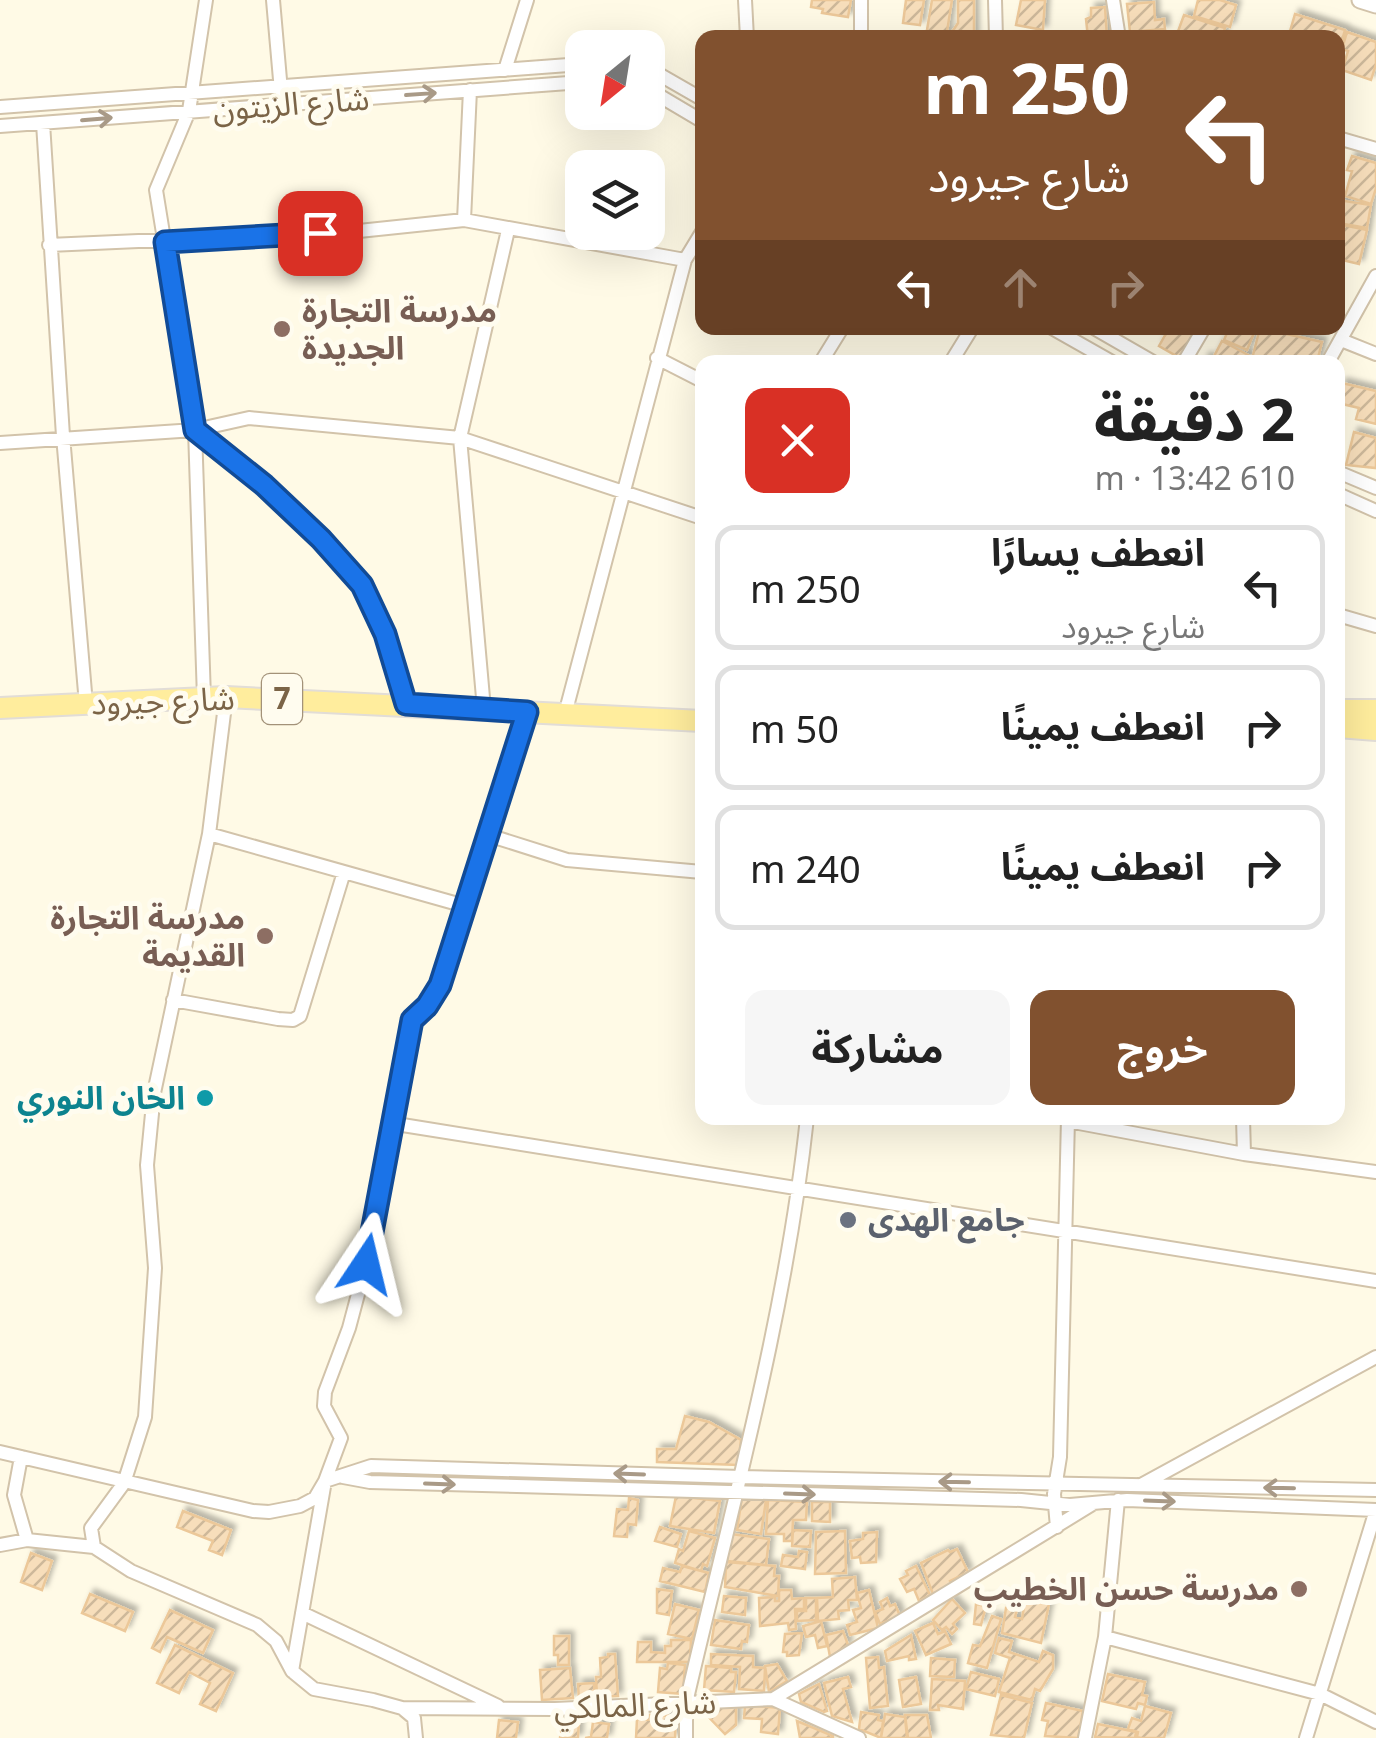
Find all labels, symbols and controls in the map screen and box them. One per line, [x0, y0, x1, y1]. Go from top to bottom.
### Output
north arrow [565, 30, 665, 130]
map controls [565, 30, 665, 250]
text: 250 m [923, 39, 1130, 135]
icon: left [1165, 70, 1295, 200]
street label: شارع الزيتون [211, 76, 371, 133]
one-way arrow [405, 84, 437, 103]
one-way arrow [81, 109, 113, 128]
text: شارع جيرود [928, 144, 1130, 205]
button: layers [565, 150, 665, 250]
pin [278, 191, 363, 276]
icon: arrive [293, 206, 348, 261]
icon: left [888, 260, 943, 315]
icon: ahead [993, 260, 1048, 315]
icon: right [1098, 260, 1153, 315]
place label: مدرسة التجارة الجديدة [302, 288, 497, 368]
marker: مدرسة التجارة الجديدة [271, 318, 293, 340]
text: 2 دقيقة [1094, 377, 1295, 459]
button: close [745, 388, 850, 493]
text: 610 m · 13:42 [1095, 456, 1295, 499]
text: انعطف يسارًا [991, 525, 1205, 577]
icon: left [1235, 560, 1290, 615]
text: 250 m [750, 562, 861, 614]
text: شارع جيرود [1061, 604, 1205, 647]
road number: 7 [262, 674, 302, 724]
street label: شارع جيرود [90, 676, 236, 727]
text: انعطف يمينًا [1001, 699, 1205, 751]
icon: right [1235, 700, 1290, 755]
text: 50 m [750, 702, 839, 754]
text: انعطف يمينًا [1001, 839, 1205, 891]
icon: right [1235, 840, 1290, 895]
text: 240 m [750, 842, 861, 894]
place label: مدرسة التجارة القديمة [50, 895, 245, 975]
marker: مدرسة التجارة القديمة [254, 925, 276, 947]
button: مشاركة [745, 990, 1010, 1105]
button: خروج [1030, 990, 1295, 1105]
place label: الخان النوري [17, 1075, 185, 1123]
marker: الخان النوري [194, 1087, 216, 1109]
place label: جامع الهدى [868, 1197, 1025, 1244]
marker: جامع الهدى [837, 1209, 859, 1231]
position arrow [314, 1212, 418, 1316]
one-way arrow [613, 1464, 645, 1483]
one-way arrow [938, 1473, 970, 1492]
one-way arrow [424, 1474, 456, 1493]
one-way arrow [1263, 1479, 1295, 1498]
one-way arrow [784, 1484, 816, 1504]
one-way arrow [1143, 1492, 1175, 1511]
place label: مدرسة حسن الخطيب [973, 1566, 1279, 1609]
marker: مدرسة حسن الخطيب [1288, 1578, 1310, 1600]
street label: شارع المالكي [553, 1679, 717, 1732]

